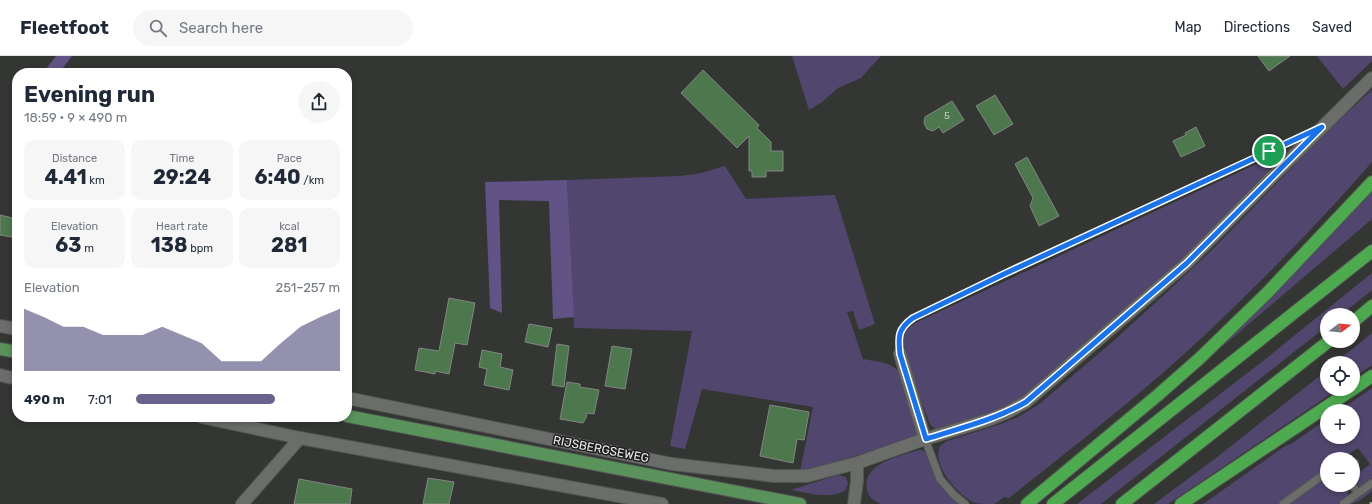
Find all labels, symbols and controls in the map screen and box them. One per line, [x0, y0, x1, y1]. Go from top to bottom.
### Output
search box [133, 10, 413, 46]
text: Fleetfoot [20, 16, 109, 39]
icon: search [147, 17, 169, 39]
text: Search here [179, 19, 263, 37]
text: Map [1175, 19, 1202, 36]
text: Directions [1224, 19, 1290, 36]
text: Saved [1312, 19, 1352, 36]
text: Evening run [24, 81, 155, 108]
button: share [298, 81, 340, 123]
text: 18:59 · 9 × 490 m [24, 110, 127, 125]
house number: 5 [944, 110, 950, 122]
pin [1252, 134, 1286, 168]
icon: arrive [1258, 140, 1280, 162]
text: Distance [52, 152, 97, 165]
text: Time [170, 152, 194, 165]
text: Pace [277, 152, 302, 165]
text: 4.41 [45, 165, 87, 189]
text: 29:24 [153, 165, 211, 189]
text: 6:40 [255, 165, 301, 189]
text: km [87, 174, 105, 187]
text: /km [301, 174, 324, 187]
text: Elevation [51, 220, 98, 233]
text: Heart rate [156, 220, 208, 233]
text: kcal [279, 220, 299, 233]
text: 63 [55, 233, 82, 257]
text: 138 [151, 233, 188, 257]
text: 281 [271, 233, 308, 257]
text: m [82, 242, 94, 255]
text: bpm [188, 242, 213, 255]
text: Elevation [24, 280, 80, 295]
text: 251–257 m [276, 280, 340, 295]
north arrow [1320, 308, 1360, 348]
map controls [1320, 308, 1360, 492]
button: locate [1320, 356, 1360, 396]
text: 490 m [24, 392, 65, 407]
text: 7:01 [88, 392, 112, 407]
button: + [1320, 404, 1360, 444]
street label: RIJSBERGSEWEG [552, 433, 650, 465]
button: − [1320, 452, 1360, 492]

